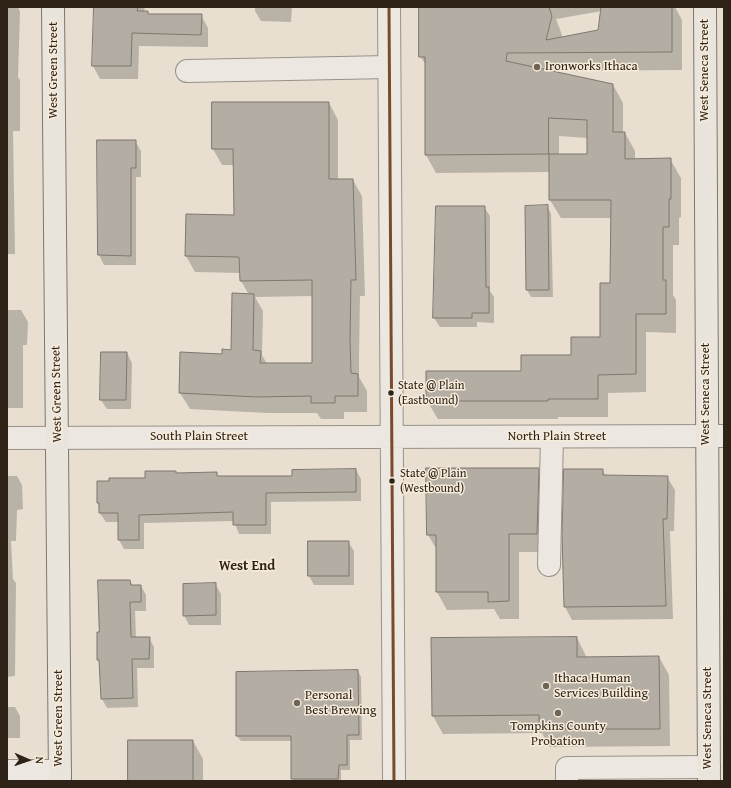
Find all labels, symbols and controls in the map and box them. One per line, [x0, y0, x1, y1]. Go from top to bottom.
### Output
street label: West Seneca Street [697, 19, 713, 121]
street label: West Green Street [46, 21, 62, 119]
place label: Ironworks Ithaca [545, 59, 638, 75]
marker: Ironworks Ithaca [532, 62, 542, 72]
street label: West Seneca Street [698, 343, 714, 445]
street label: West Green Street [48, 345, 66, 443]
place label: State @ Plain (Eastbound) [398, 379, 464, 407]
marker: State @ Plain (Eastbound) [386, 388, 396, 398]
street label: South Plain Street [150, 429, 248, 445]
street label: North Plain Street [508, 429, 606, 445]
place label: State @ Plain (Westbound) [400, 467, 466, 495]
marker: State @ Plain (Westbound) [387, 476, 397, 486]
district label: West End [219, 558, 275, 574]
street label: West Seneca Street [700, 667, 716, 769]
street label: West Green Street [51, 669, 67, 767]
place label: Ithaca Human Services Building [554, 671, 648, 702]
marker: Ithaca Human Services Building [541, 681, 551, 691]
place label: Personal Best Brewing [305, 688, 376, 719]
marker: Personal Best Brewing [292, 698, 302, 708]
marker: Tompkins County Probation [553, 708, 563, 718]
place label: Tompkins County Probation [510, 719, 606, 750]
north arrow [8, 740, 48, 780]
text: N [32, 756, 48, 764]

